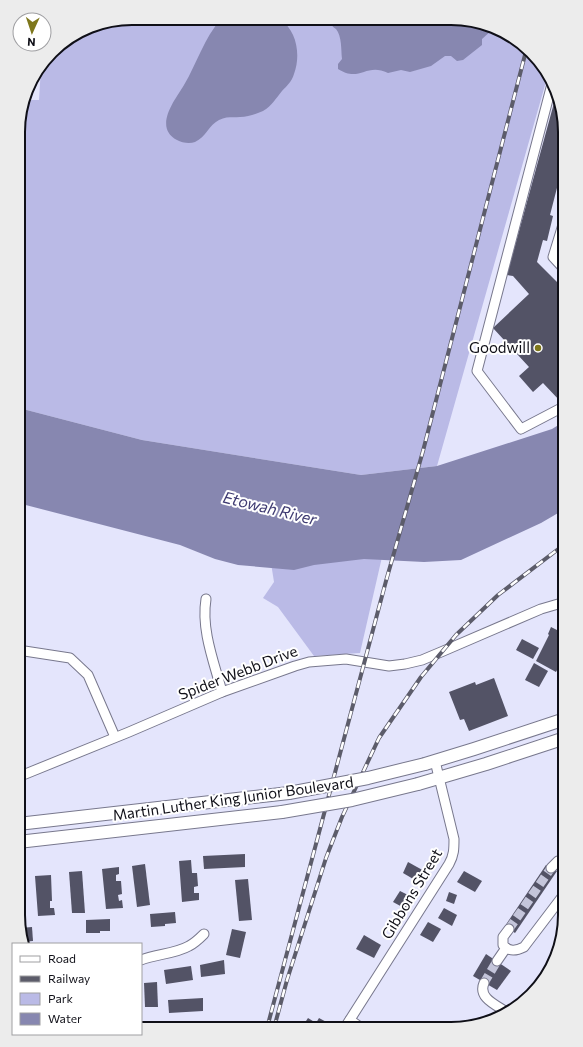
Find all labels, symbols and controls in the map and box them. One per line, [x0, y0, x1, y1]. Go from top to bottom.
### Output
north arrow [12, 12, 52, 52]
text: N [27, 36, 36, 49]
place label: Goodwill [469, 338, 530, 356]
marker: Goodwill [533, 343, 543, 353]
water label: Etowah River [221, 487, 319, 528]
street label: Spider Webb Drive [176, 641, 300, 703]
street label: Martin Luther King Junior Boulevard [111, 772, 354, 824]
street label: Gibbons Street [377, 845, 445, 942]
legend [12, 943, 142, 1035]
text: Road [48, 951, 76, 965]
text: Railway [48, 971, 90, 985]
text: Park [48, 991, 74, 1005]
text: Water [48, 1011, 82, 1025]

